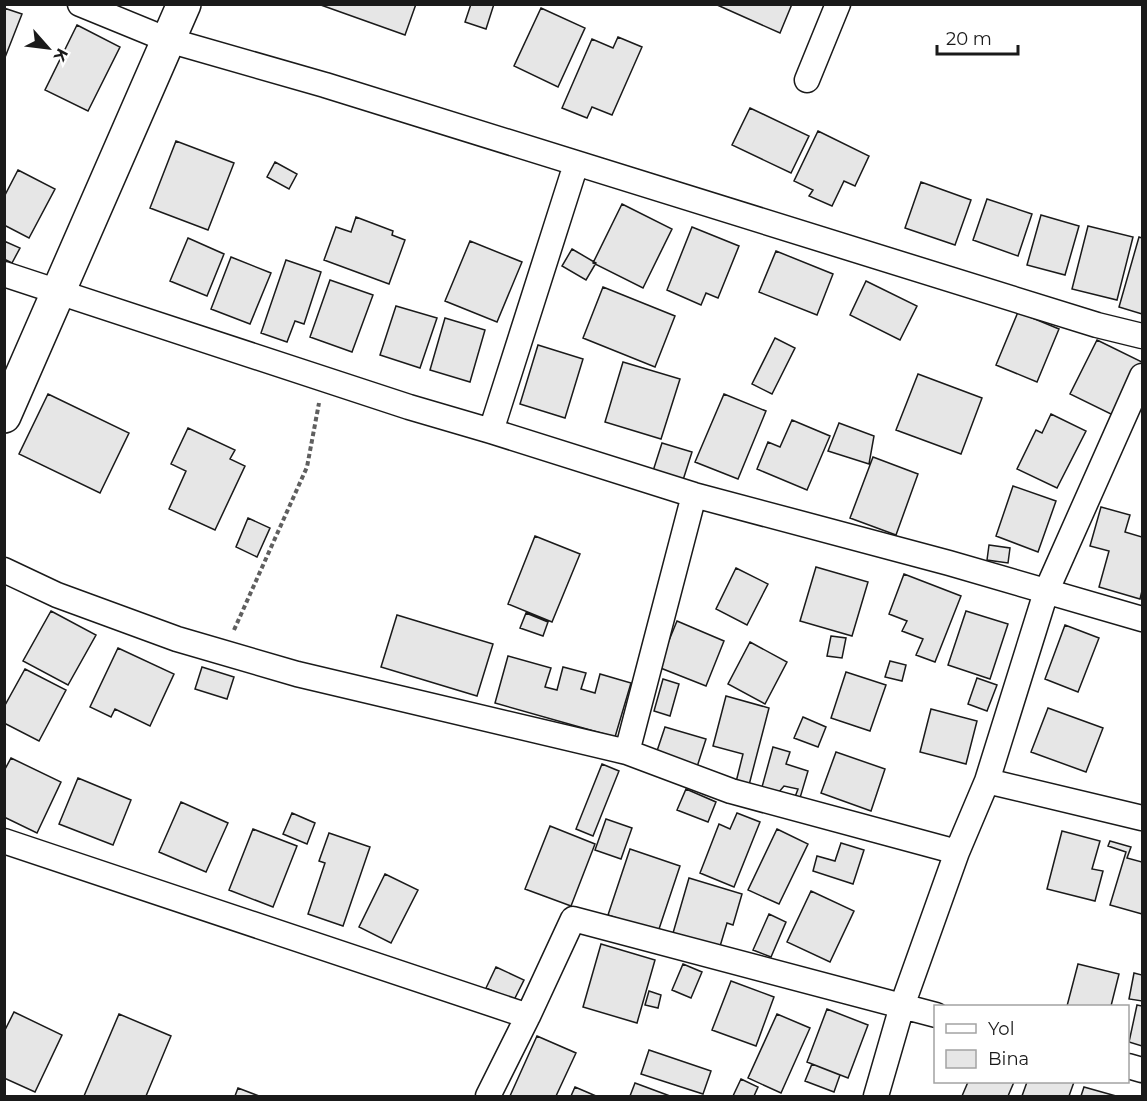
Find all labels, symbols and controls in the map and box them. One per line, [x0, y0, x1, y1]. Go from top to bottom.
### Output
north arrow [18, 18, 78, 78]
scale bar [937, 18, 1018, 56]
text: 20 m [946, 28, 992, 50]
text: K [49, 45, 72, 66]
legend [934, 1005, 1129, 1083]
text: Yol [988, 1018, 1014, 1040]
text: Bina [988, 1048, 1029, 1070]

